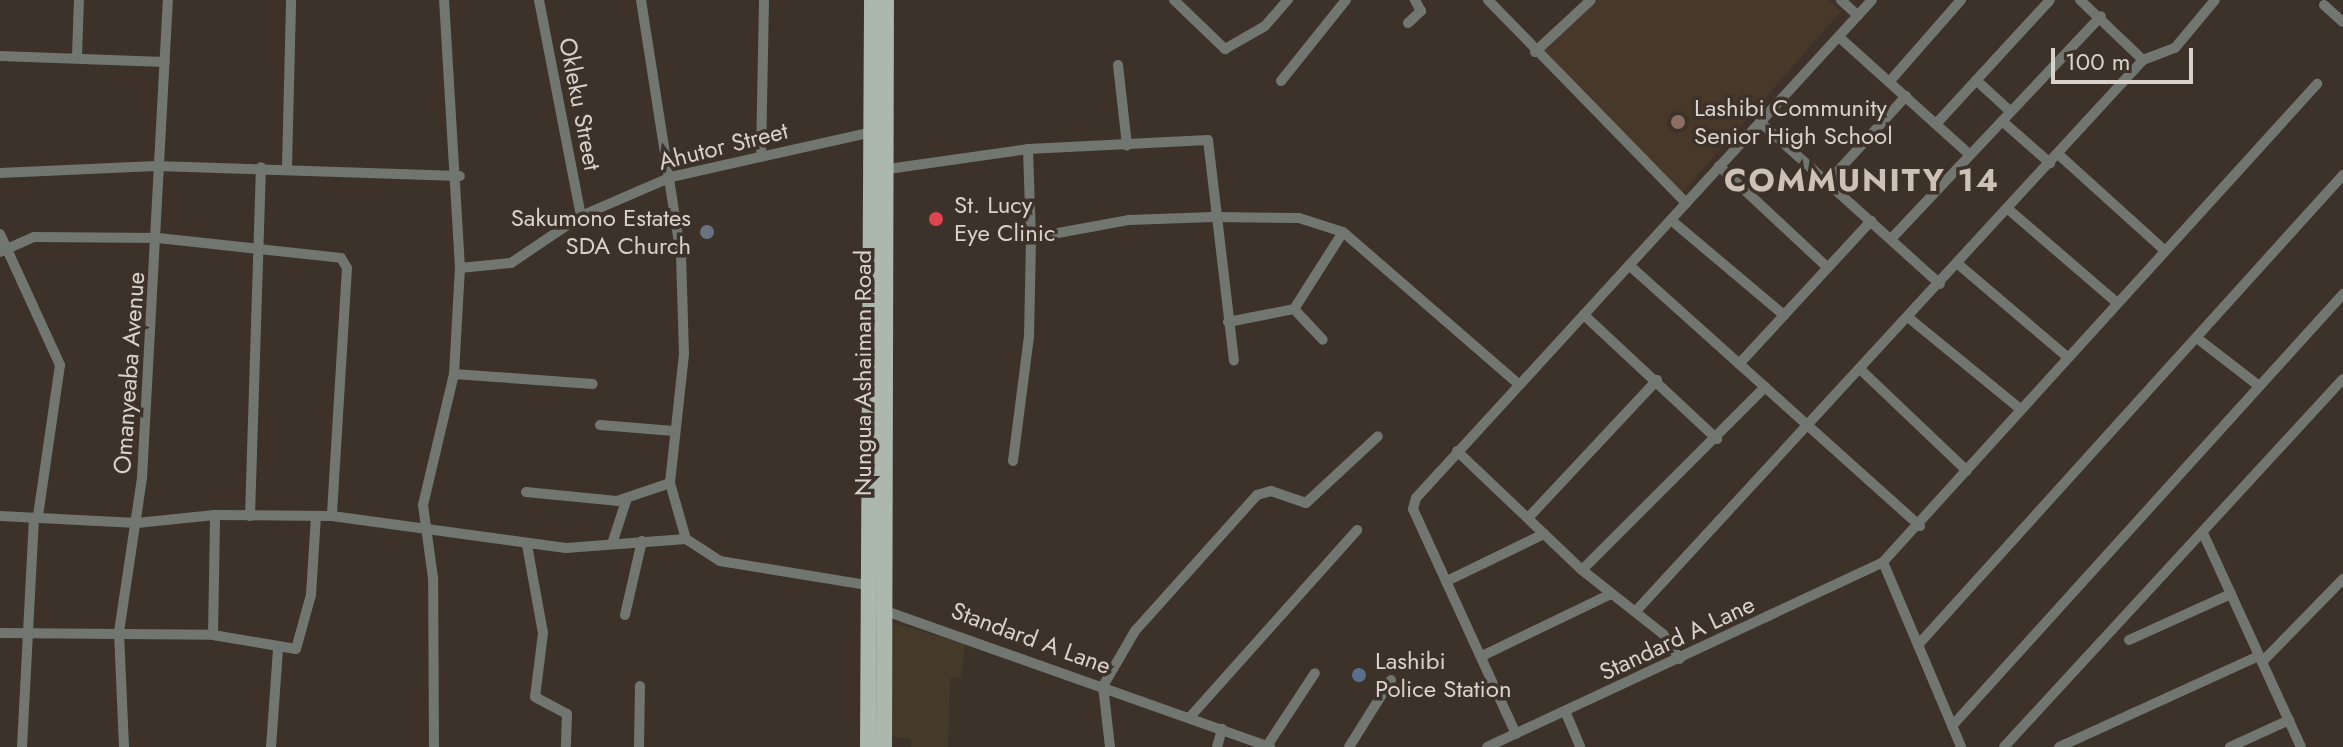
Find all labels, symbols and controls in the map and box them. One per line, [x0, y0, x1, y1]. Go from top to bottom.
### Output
scale bar [2055, 32, 2197, 82]
street label: Okleku Street [553, 35, 607, 173]
text: 100 m [2065, 44, 2131, 79]
place label: Lashibi Community Senior High School [1694, 94, 1893, 150]
marker: Lashibi Community Senior High School [1669, 113, 1687, 131]
street label: Ahutor Street [655, 116, 791, 176]
district label: COMMUNITY 14 [1724, 161, 2000, 199]
place label: St. Lucy Eye Clinic [954, 191, 1055, 247]
place label: Sakumono Estates SDA Church [511, 204, 691, 260]
marker: St. Lucy Eye Clinic [925, 208, 947, 230]
marker: Sakumono Estates SDA Church [698, 223, 716, 241]
street label: Nungua Ashaiman Road [849, 250, 877, 496]
street label: Omanyeaba Avenue [108, 271, 150, 475]
street label: Standard A Lane [1595, 590, 1759, 686]
street label: Standard A Lane [947, 596, 1115, 680]
place label: Lashibi Police Station [1375, 647, 1511, 703]
marker: Lashibi Police Station [1350, 666, 1368, 684]

